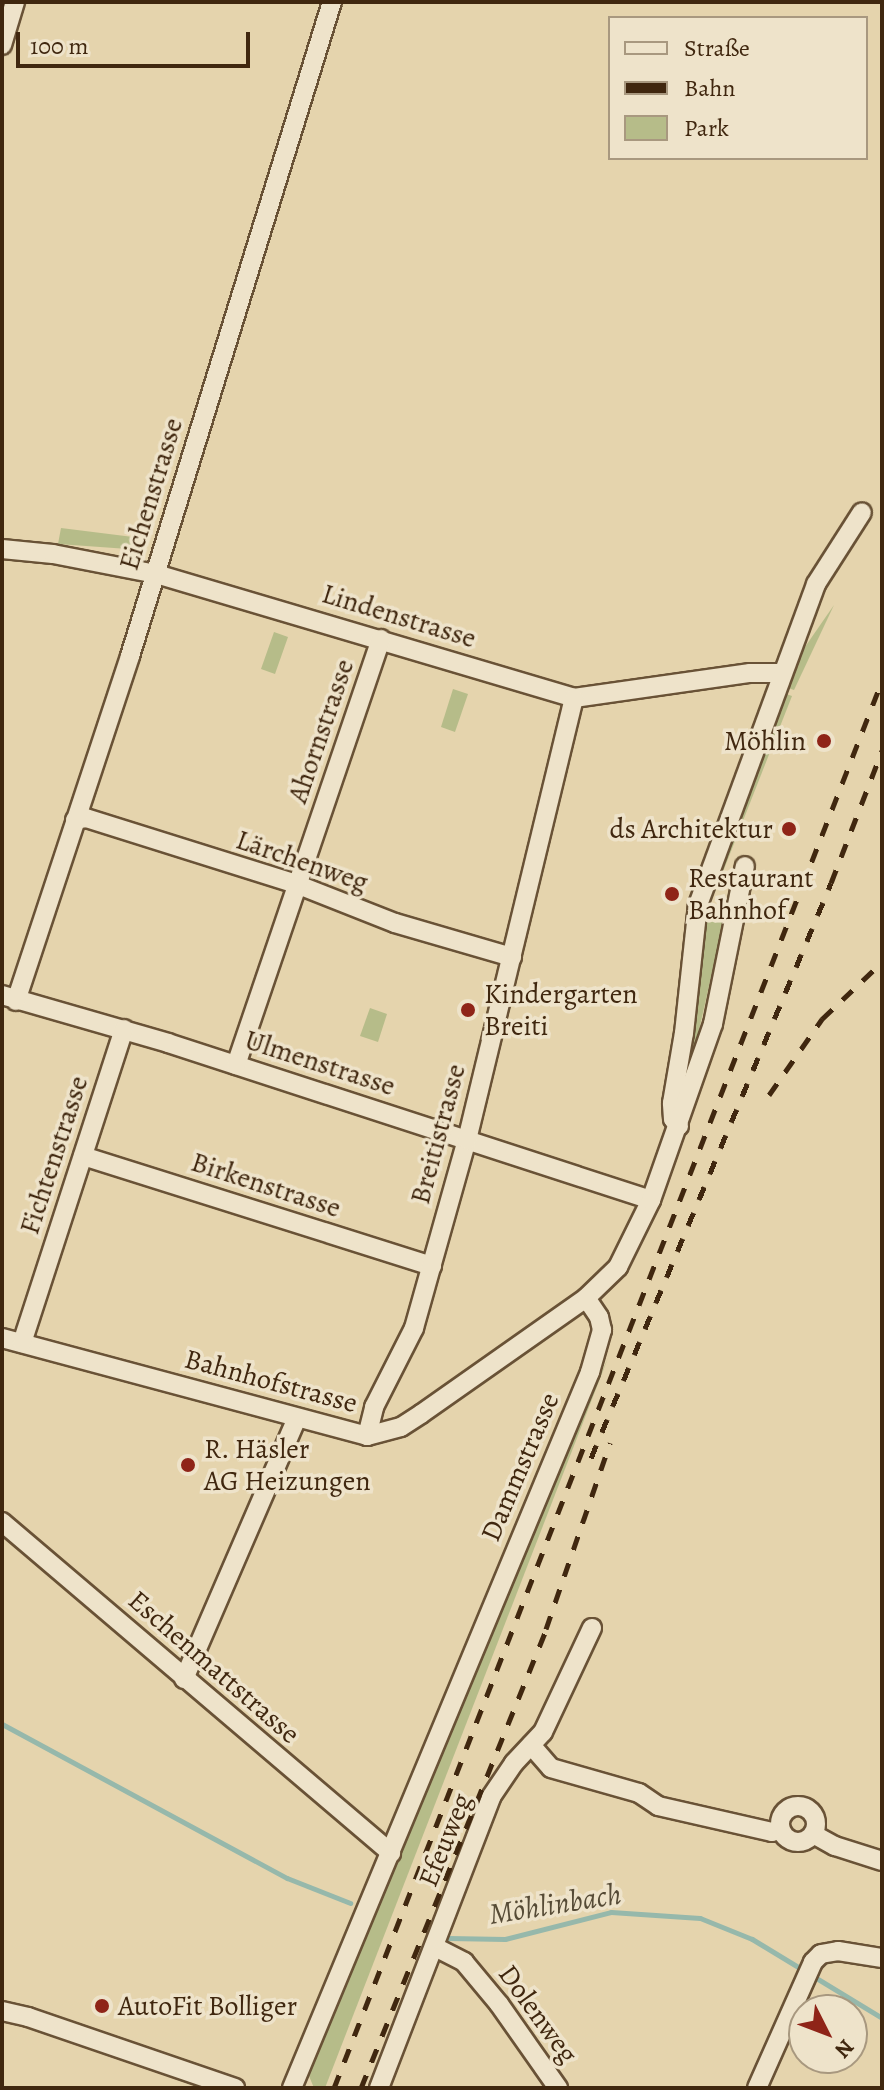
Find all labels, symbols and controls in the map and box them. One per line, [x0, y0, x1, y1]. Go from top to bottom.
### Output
scale bar [20, 16, 254, 66]
legend [608, 16, 868, 160]
text: 100 m [30, 30, 89, 62]
text: Straße [684, 32, 750, 64]
text: Bahn [684, 72, 735, 104]
text: Park [684, 112, 729, 144]
street label: Eichenstrasse [112, 414, 190, 574]
street label: Lindenstrasse [318, 577, 480, 655]
street label: Ahornstrasse [281, 655, 361, 807]
place label: Möhlin [724, 724, 806, 758]
marker: Möhlin [813, 730, 835, 752]
place label: ds Architektur [609, 812, 773, 846]
marker: ds Architektur [780, 820, 798, 838]
street label: Lärchenweg [232, 823, 372, 899]
place label: Restaurant Bahnhof [688, 861, 814, 927]
marker: Restaurant Bahnhof [663, 885, 681, 903]
place label: Kindergarten Breiti [484, 977, 638, 1043]
marker: Kindergarten Breiti [459, 1001, 477, 1019]
street label: Ulmenstrasse [241, 1023, 399, 1103]
street label: Breitistrasse [403, 1060, 473, 1208]
street label: Fichtenstrasse [13, 1072, 95, 1238]
street label: Birkenstrasse [187, 1145, 345, 1225]
street label: Bahnhofstrasse [181, 1342, 361, 1420]
street label: Dammstrasse [474, 1388, 566, 1546]
place label: R. Häsler AG Heizungen [204, 1432, 371, 1498]
marker: R. Häsler AG Heizungen [179, 1456, 197, 1474]
street label: Eschenmattstrasse [121, 1583, 307, 1751]
street label: Efeuweg [411, 1788, 479, 1892]
water label: Möhlinbach [486, 1876, 624, 1932]
street label: Dolenweg [491, 1958, 585, 2070]
place label: AutoFit Bolliger [118, 1989, 297, 2023]
north arrow [788, 1994, 868, 2074]
marker: AutoFit Bolliger [93, 1997, 111, 2015]
text: N [828, 2033, 861, 2065]

